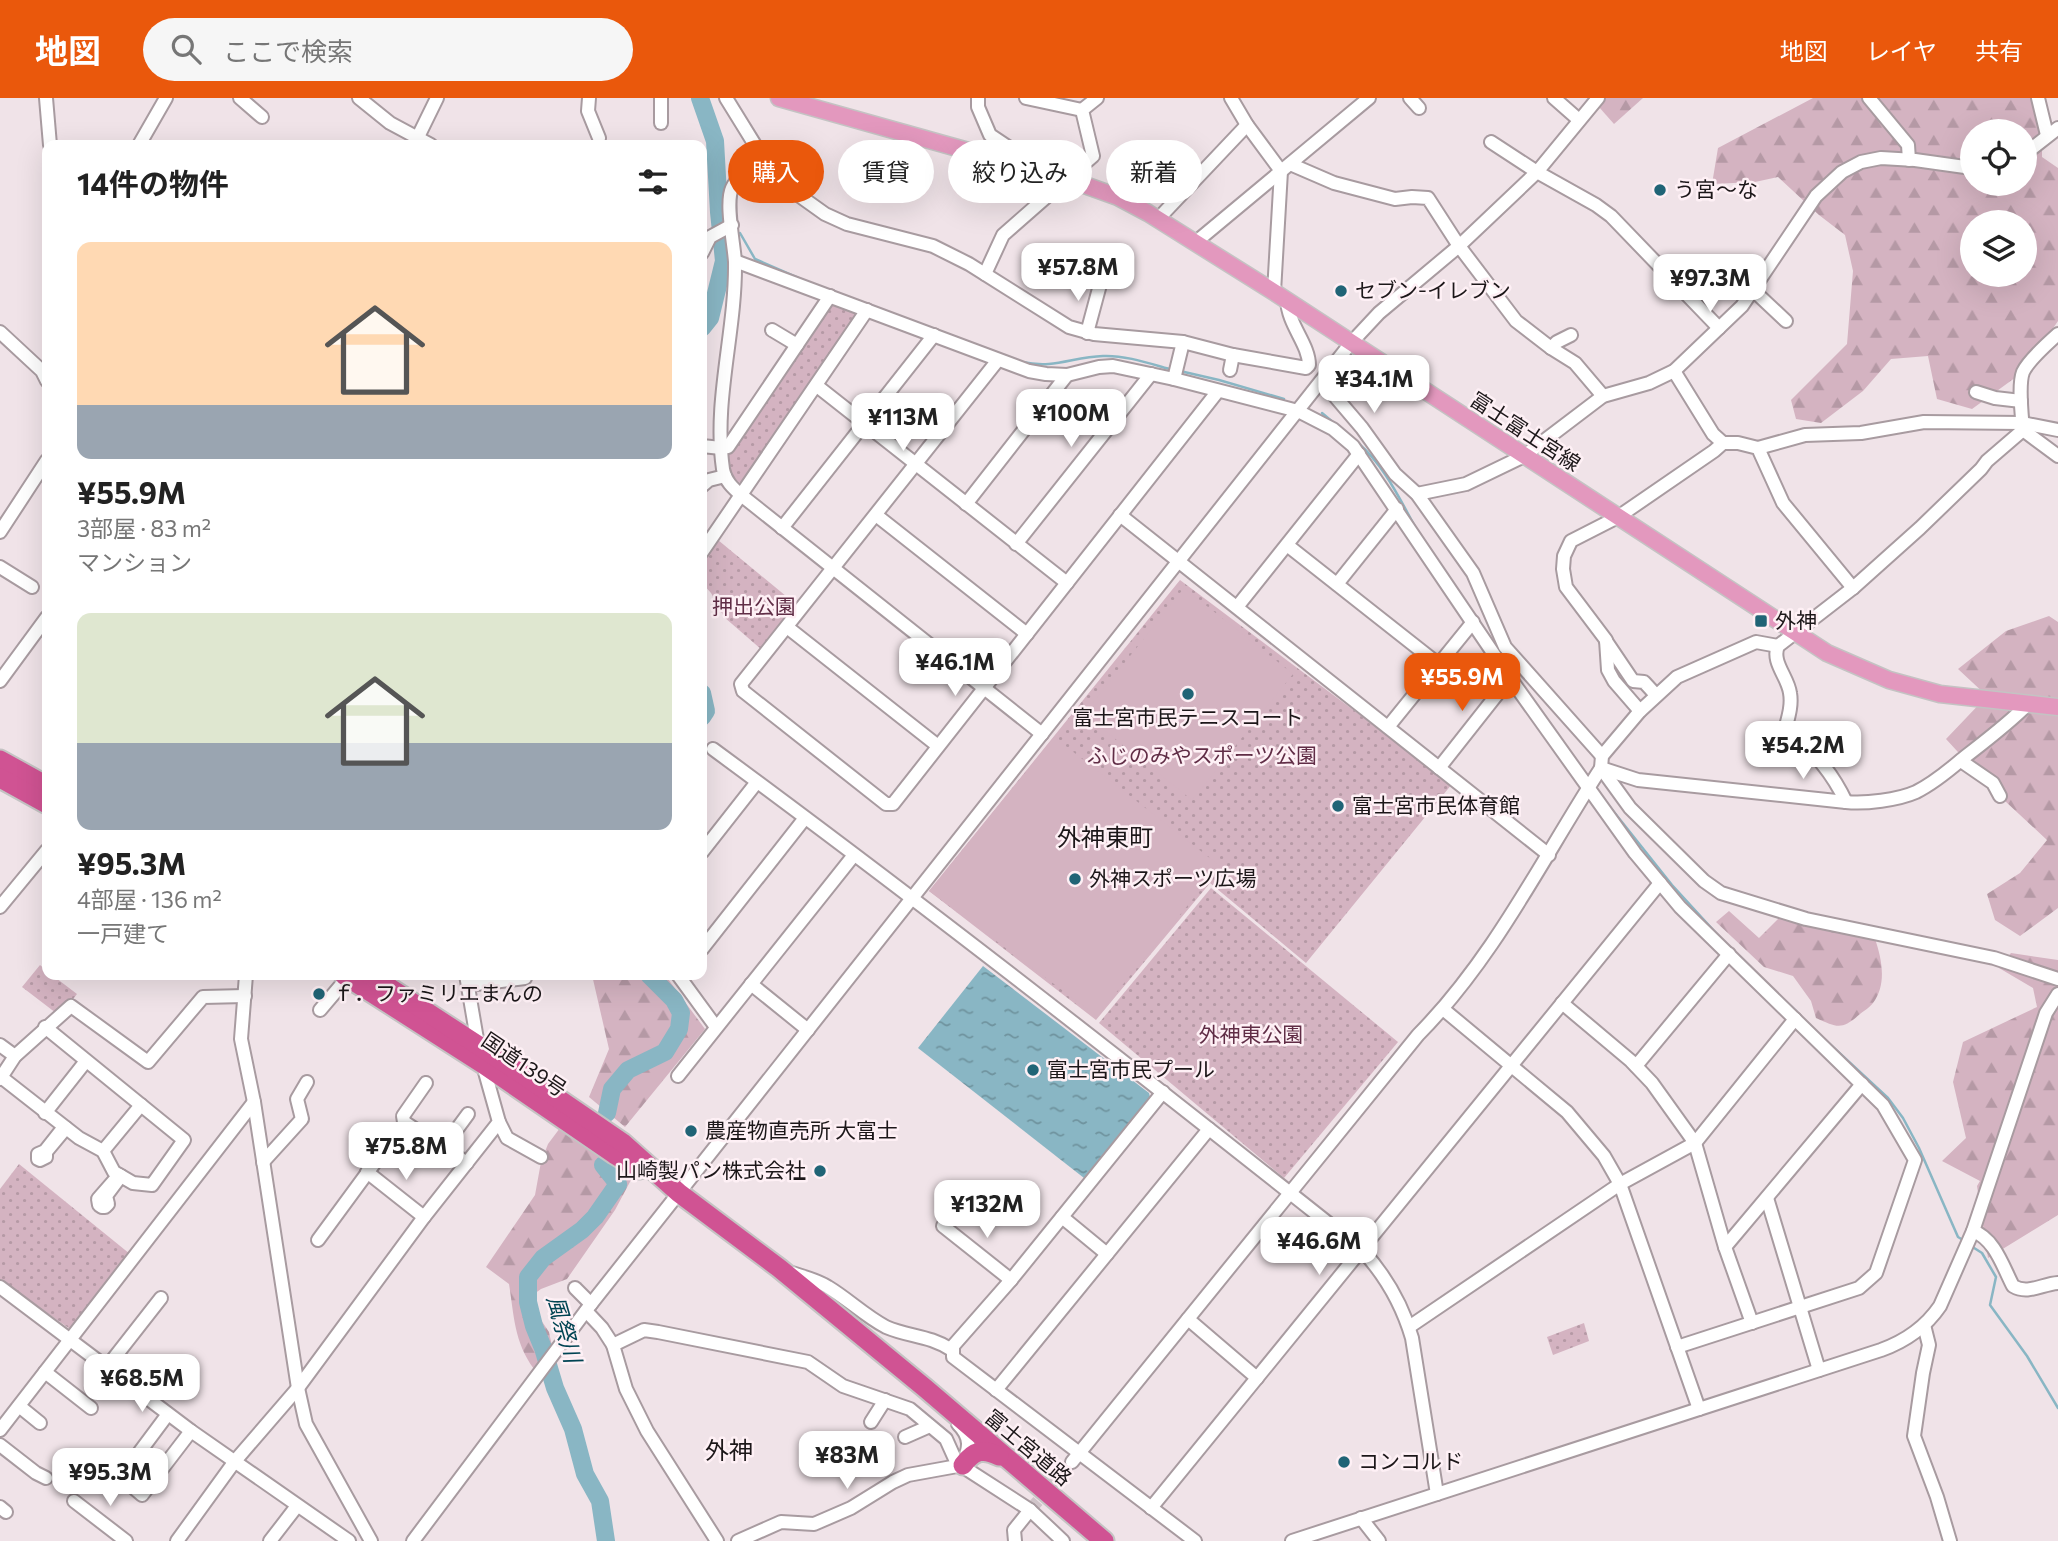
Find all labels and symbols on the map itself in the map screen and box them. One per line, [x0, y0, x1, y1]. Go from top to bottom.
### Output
place label: う宮〜な [1674, 176, 1758, 201]
marker: う宮〜な [1652, 182, 1668, 198]
pin: ¥57.8M [1021, 244, 1135, 303]
pin: ¥97.3M [1653, 254, 1767, 314]
place label: セブン-イレブン [1355, 277, 1511, 302]
marker: セブン-イレブン [1333, 283, 1349, 299]
pin: ¥34.1M [1317, 356, 1431, 415]
street label: 富士富士宮線 [1466, 386, 1585, 476]
pin: ¥100M [1022, 390, 1120, 449]
pin: ¥113M [854, 394, 952, 453]
park label: 押出公園 [712, 593, 796, 618]
place label: 外神 [1775, 607, 1817, 632]
marker: 外神 [1753, 613, 1769, 629]
pin: ¥46.1M [898, 638, 1012, 698]
pin: ¥55.9M [1405, 654, 1519, 713]
marker: 富士宮市民テニスコート [1180, 686, 1196, 702]
place label: 富士宮市民テニスコート [1073, 704, 1304, 729]
pin: ¥54.2M [1746, 722, 1860, 781]
park label: ふじのみやスポーツ公園 [1087, 742, 1317, 767]
place label: 富士宮市民体育館 [1352, 792, 1520, 817]
marker: 富士宮市民体育館 [1330, 798, 1346, 814]
district label: 外神東町 [1057, 822, 1153, 851]
place label: 外神スポーツ広場 [1089, 865, 1257, 890]
marker: 外神スポーツ広場 [1067, 871, 1083, 887]
place label: ｆ．ファミリエまんの [333, 980, 543, 1005]
marker: ｆ．ファミリエまんの [311, 986, 327, 1002]
park label: 外神東公園 [1199, 1021, 1304, 1046]
street label: 国道139号 [478, 1026, 572, 1101]
place label: 富士宮市民プール [1047, 1056, 1215, 1081]
marker: 富士宮市民プール [1025, 1062, 1041, 1078]
place label: 農産物直売所 大富士 [705, 1117, 898, 1142]
pin: ¥75.8M [349, 1122, 463, 1182]
marker: 農産物直売所 大富士 [683, 1123, 699, 1139]
place label: 山崎製パン株式会社 [616, 1157, 806, 1182]
marker: 山崎製パン株式会社 [812, 1163, 828, 1179]
pin: ¥132M [938, 1180, 1036, 1240]
pin: ¥46.6M [1262, 1218, 1376, 1277]
water label: 風祭川 [542, 1292, 589, 1369]
pin: ¥68.5M [85, 1354, 199, 1414]
street label: 富士宮道路 [981, 1404, 1077, 1490]
pin: ¥83M [806, 1432, 888, 1491]
district label: 外神 [705, 1435, 753, 1464]
pin: ¥95.3M [53, 1448, 167, 1508]
place label: コンコルド [1358, 1448, 1463, 1473]
marker: コンコルド [1336, 1454, 1352, 1470]

